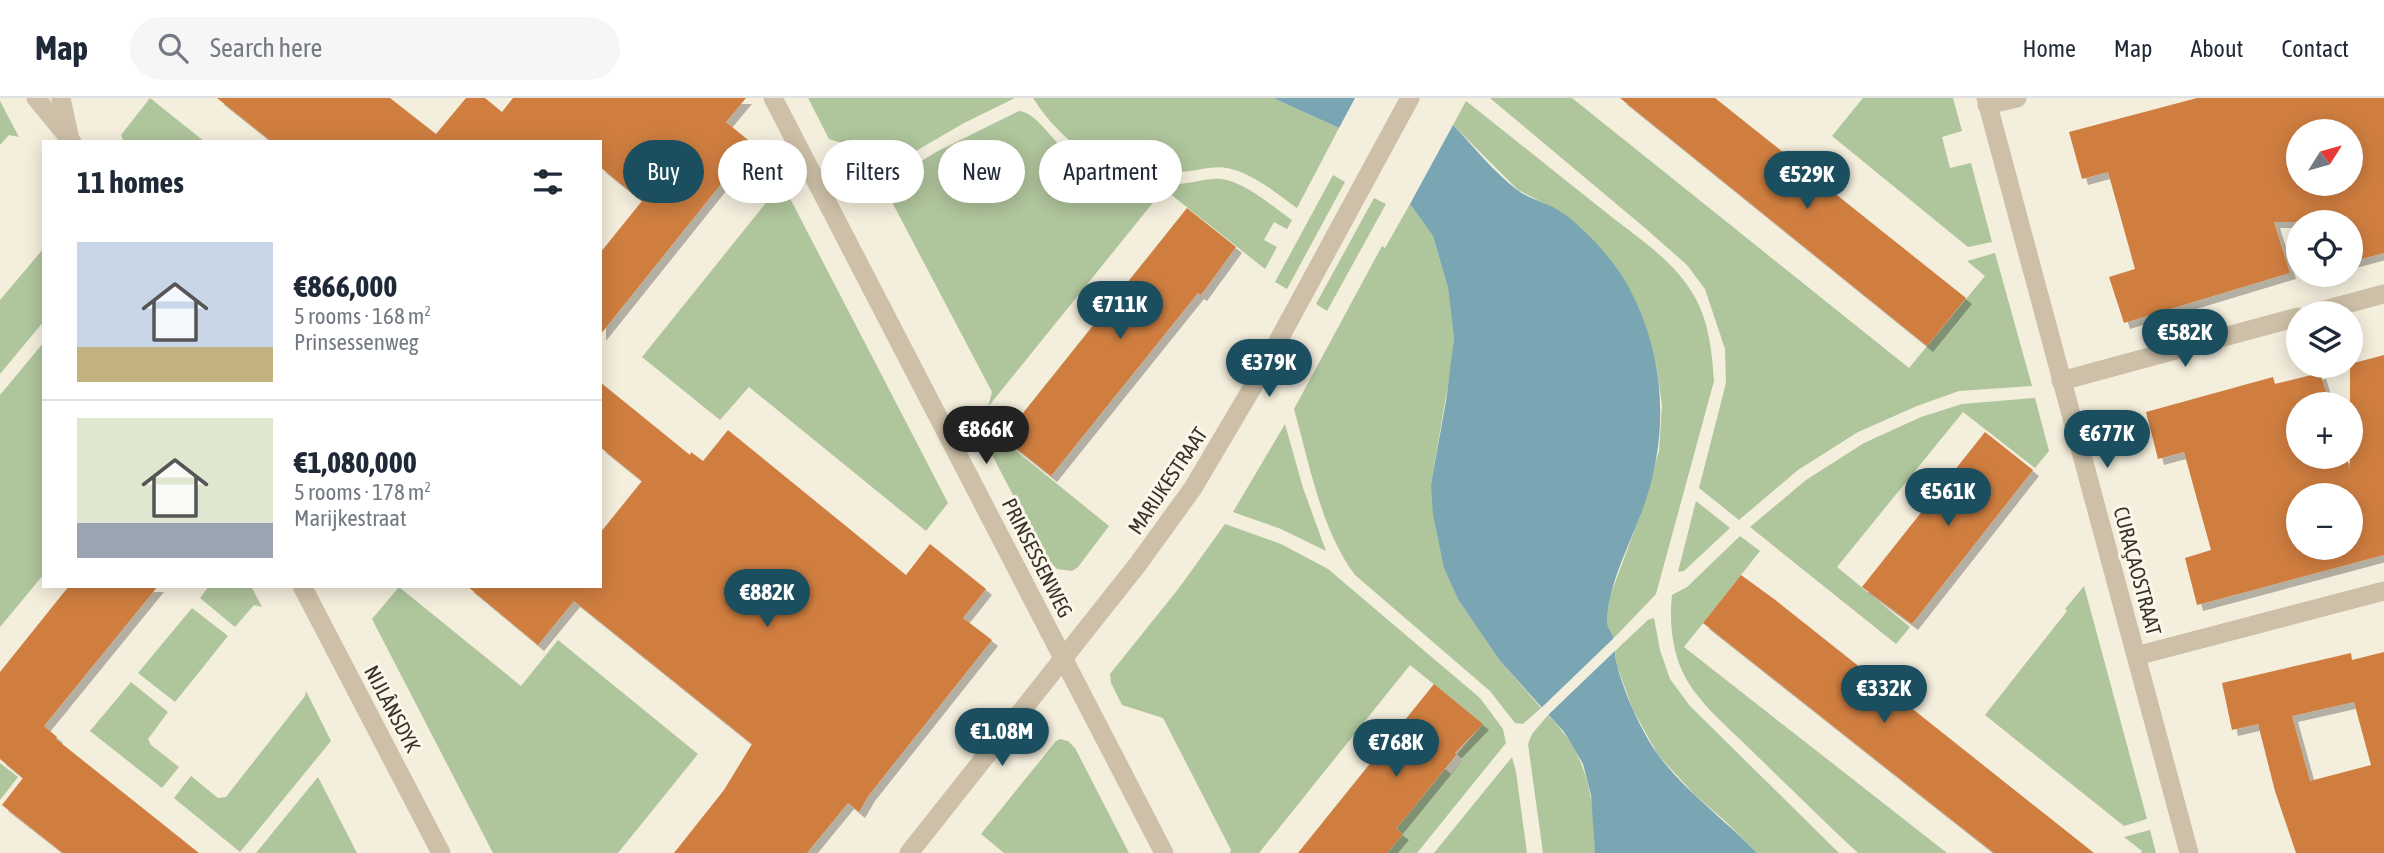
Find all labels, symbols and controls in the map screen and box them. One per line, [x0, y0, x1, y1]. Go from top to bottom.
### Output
search box [130, 17, 620, 80]
text: Map [35, 29, 88, 67]
icon: search [154, 29, 192, 67]
text: Search here [210, 33, 322, 63]
text: Home [2022, 35, 2076, 62]
text: Map [2114, 35, 2152, 62]
text: About [2190, 35, 2243, 62]
text: Contact [2281, 35, 2349, 62]
north arrow [2286, 119, 2362, 196]
map controls [2286, 119, 2363, 560]
chip: Buy [623, 140, 704, 203]
chip: Rent [718, 140, 807, 203]
chip: Filters [821, 140, 924, 203]
chip: New [938, 140, 1025, 203]
chip: Apartment [1039, 140, 1182, 203]
pin: €529K [1758, 152, 1856, 211]
text: €529K [1780, 161, 1834, 187]
icon: filters [529, 163, 567, 201]
text: 11 homes [77, 165, 184, 199]
button: locate [2286, 210, 2363, 287]
text: €866,000 [294, 269, 397, 303]
icon: home [133, 270, 217, 354]
pin: €711K [1071, 282, 1169, 341]
text: €711K [1093, 291, 1147, 317]
button: layers [2286, 301, 2363, 378]
text: 5 rooms · 168 m² [294, 303, 431, 329]
pin: €582K [2136, 310, 2234, 369]
text: €582K [2158, 319, 2212, 345]
text: Prinsessenweg [294, 329, 419, 355]
pin: €379K [1220, 340, 1318, 399]
text: €379K [1242, 349, 1296, 375]
button: + [2286, 392, 2363, 469]
pin: €866K [937, 406, 1035, 466]
pin: €677K [2058, 410, 2156, 470]
text: €866K [959, 416, 1013, 442]
text: €677K [2080, 420, 2134, 446]
street label: MARIJKESTRAAT [1123, 422, 1212, 538]
text: €1,080,000 [294, 445, 417, 479]
icon: home [133, 446, 217, 530]
pin: €561K [1899, 468, 1997, 528]
text: €561K [1921, 478, 1975, 504]
text: 5 rooms · 178 m² [294, 479, 431, 505]
button: − [2286, 483, 2363, 560]
street label: PRINSESSENWEG [998, 494, 1078, 621]
street label: CURAÇAOSTRAAT [2109, 504, 2167, 638]
text: Marijkestraat [294, 505, 407, 531]
pin: €882K [718, 570, 816, 629]
text: €882K [740, 579, 794, 605]
street label: NIJLÂNSDYK [360, 661, 426, 757]
pin: €332K [1835, 666, 1933, 725]
text: €332K [1857, 675, 1911, 701]
pin: €1.08M [945, 708, 1059, 768]
text: €1.08M [971, 718, 1033, 744]
pin: €768K [1347, 720, 1445, 779]
text: €768K [1369, 729, 1423, 755]

